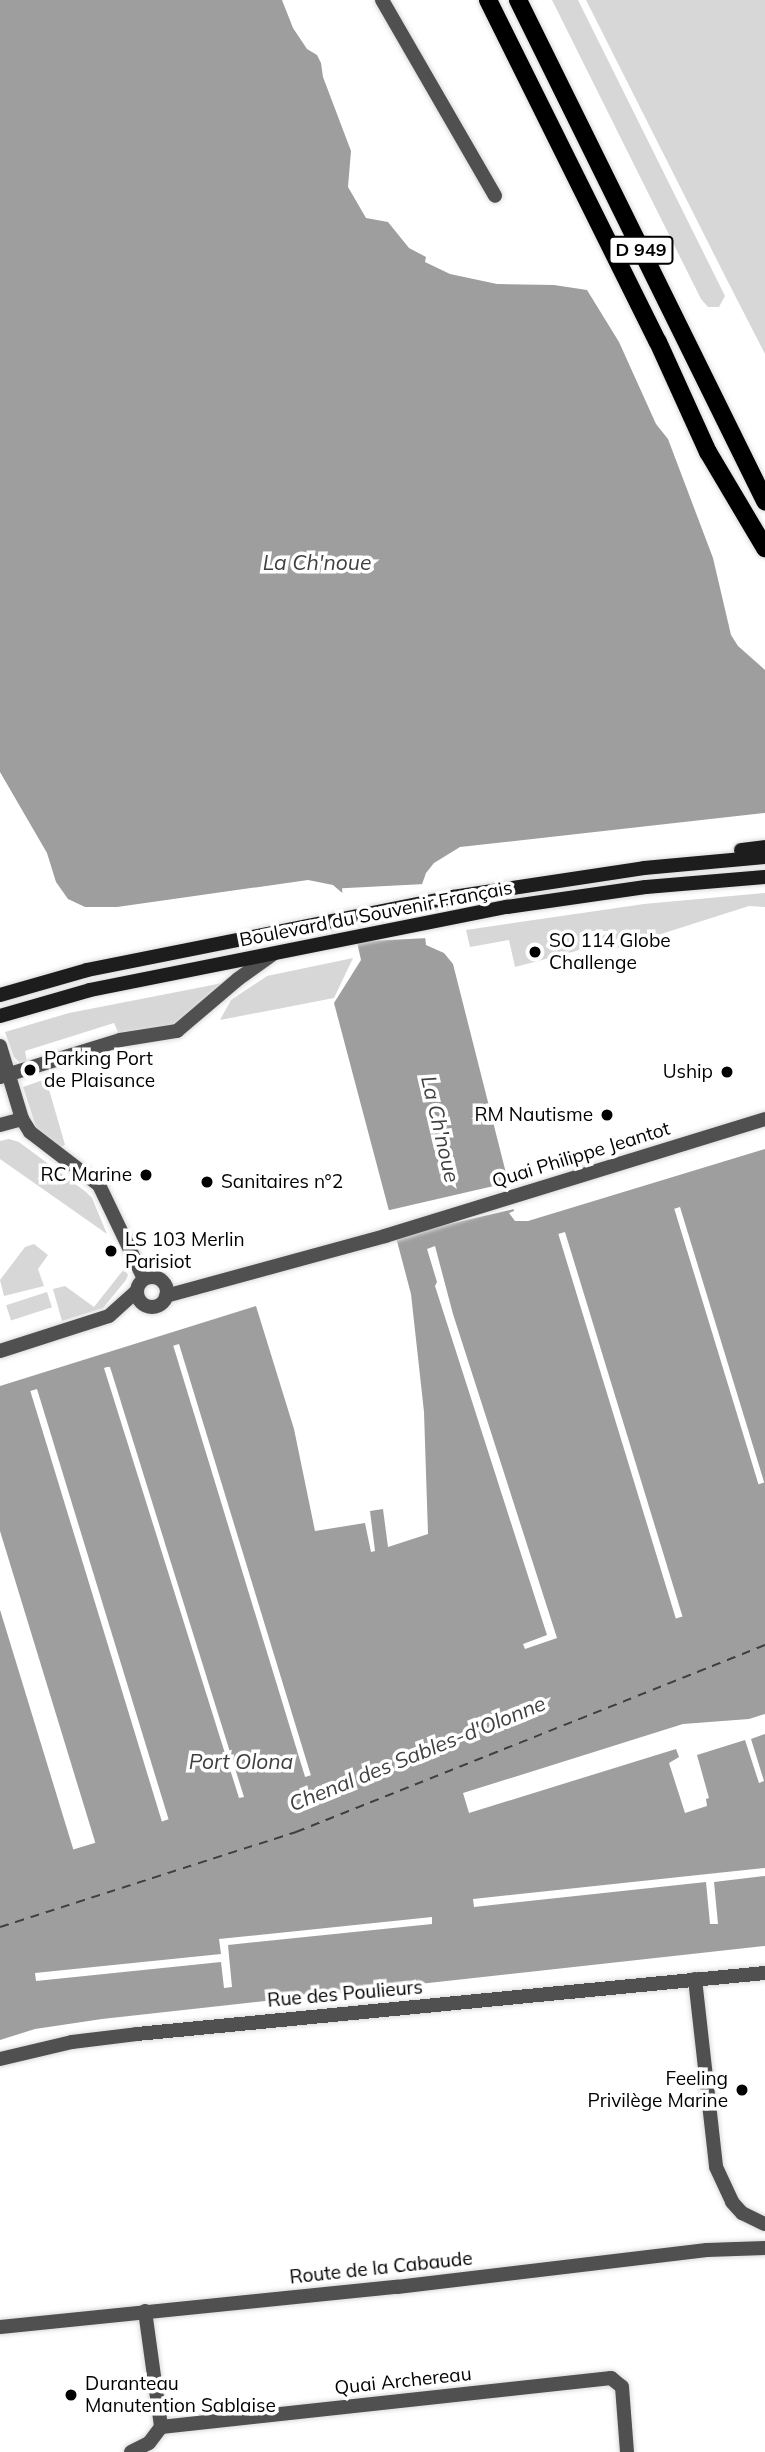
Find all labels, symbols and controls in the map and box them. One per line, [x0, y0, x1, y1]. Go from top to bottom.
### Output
road number: D 949 [608, 236, 674, 264]
water label: La Ch'noue [263, 549, 371, 575]
street label: Boulevard du Souvenir Français [238, 876, 514, 952]
place label: SO 114 Globe Challenge [549, 930, 671, 974]
marker: SO 114 Globe Challenge [527, 944, 543, 960]
place label: Parking Port de Plaisance [44, 1048, 155, 1092]
place label: Uship [663, 1061, 713, 1083]
marker: Parking Port de Plaisance [22, 1062, 38, 1078]
marker: Uship [719, 1064, 735, 1080]
water label: La Ch'noue [416, 1073, 466, 1185]
place label: RM Nautisme [474, 1104, 593, 1126]
marker: RM Nautisme [599, 1107, 615, 1123]
street label: Quai Philippe Jeantot [489, 1117, 673, 1193]
place label: RC Marine [40, 1164, 132, 1186]
marker: RC Marine [138, 1167, 154, 1183]
place label: Sanitaires n°2 [221, 1171, 343, 1193]
marker: Sanitaires n°2 [199, 1174, 215, 1190]
place label: LS 103 Merlin Parisiot [125, 1229, 245, 1273]
marker: LS 103 Merlin Parisiot [103, 1243, 119, 1259]
water label: Chenal des Sables-d'Olonne [285, 1690, 549, 1816]
water label: Port Olona [189, 1748, 293, 1774]
street label: Rue des Poulieurs [266, 1976, 424, 2012]
place label: Feeling Privilège Marine [588, 2068, 728, 2112]
marker: Feeling Privilège Marine [734, 2082, 750, 2098]
street label: Route de la Cabaude [288, 2247, 474, 2289]
street label: Quai Archereau [333, 2362, 473, 2400]
place label: Duranteau Manutention Sablaise [85, 2373, 276, 2417]
marker: Duranteau Manutention Sablaise [63, 2387, 79, 2403]

